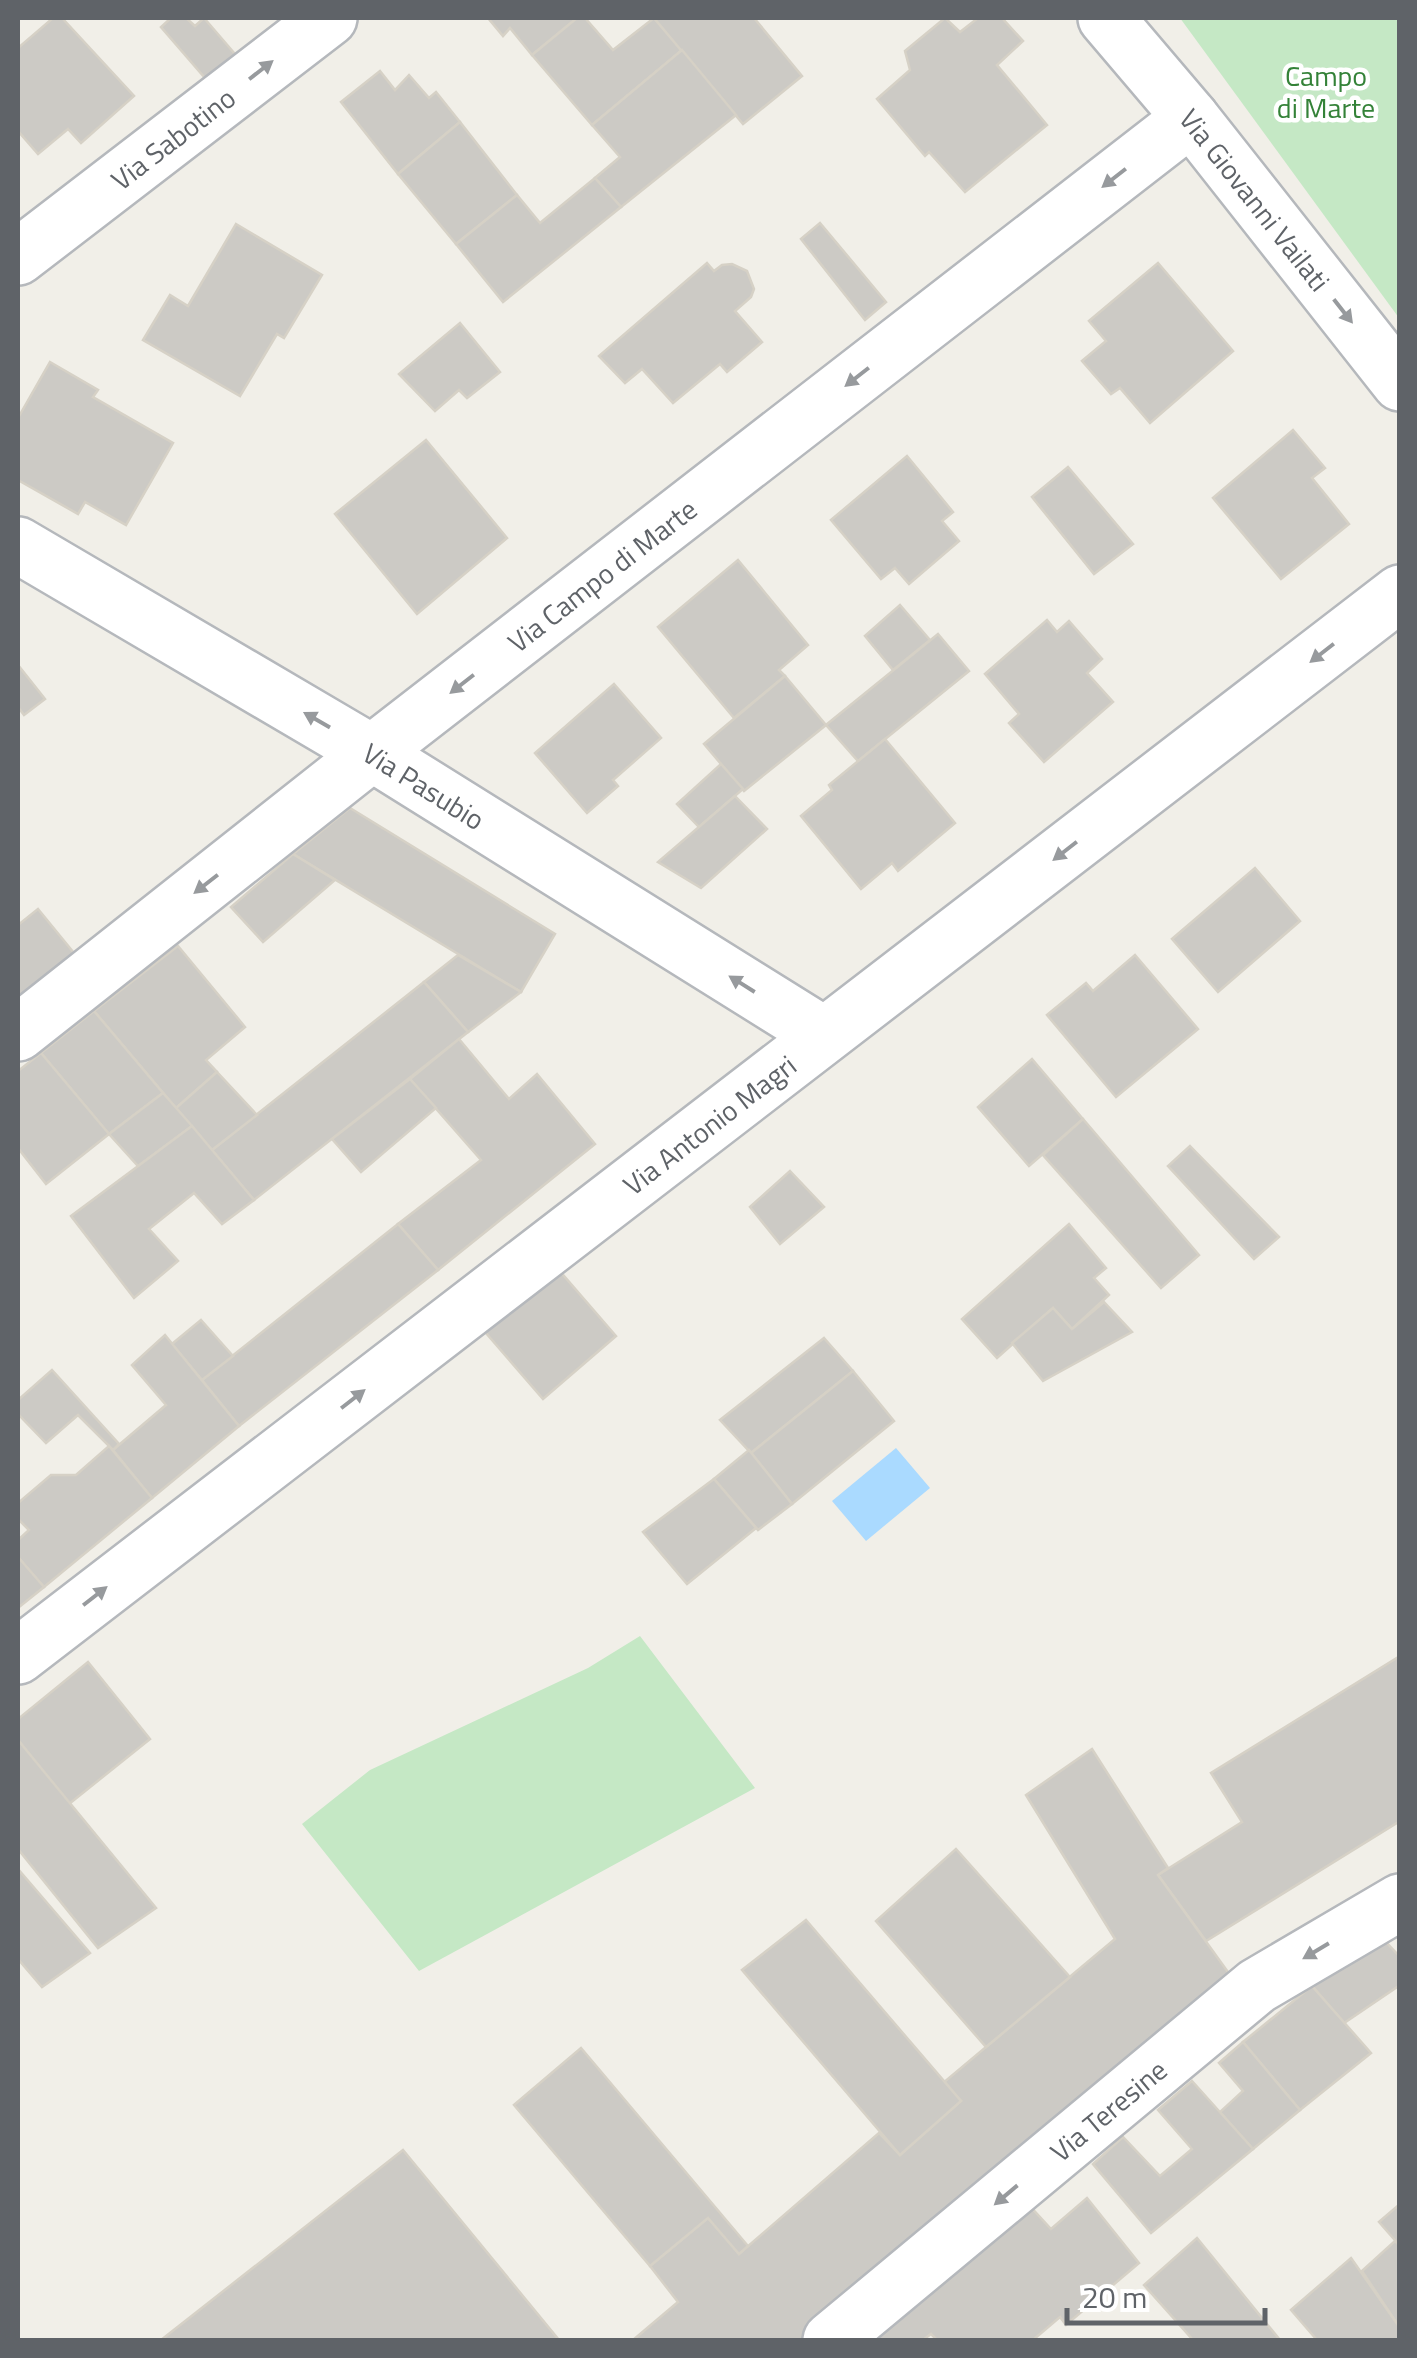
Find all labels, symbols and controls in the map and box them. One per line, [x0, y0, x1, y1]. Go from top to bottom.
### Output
park label: Campo di Marte [1277, 54, 1375, 129]
one-way arrow [248, 60, 274, 80]
street label: Via Sabotino [101, 76, 244, 200]
street label: Via Giovanni Vailati [1169, 99, 1341, 300]
one-way arrow [1101, 167, 1126, 188]
one-way arrow [1332, 299, 1353, 324]
one-way arrow [844, 366, 870, 387]
street label: Via Campo di Marte [498, 488, 706, 662]
one-way arrow [1309, 642, 1335, 662]
one-way arrow [449, 673, 475, 693]
one-way arrow [302, 712, 331, 729]
street label: Via Pasubio [355, 731, 493, 840]
one-way arrow [1052, 840, 1078, 861]
one-way arrow [193, 873, 219, 894]
one-way arrow [728, 975, 756, 993]
street label: Via Antonio Magri [613, 1044, 805, 1205]
one-way arrow [339, 1388, 365, 1409]
one-way arrow [82, 1587, 108, 1607]
one-way arrow [1302, 1942, 1330, 1960]
street label: Via Teresine [1040, 2048, 1176, 2171]
one-way arrow [993, 2184, 1018, 2205]
scale bar [1067, 2263, 1264, 2325]
text: 20 m [1082, 2274, 1147, 2320]

